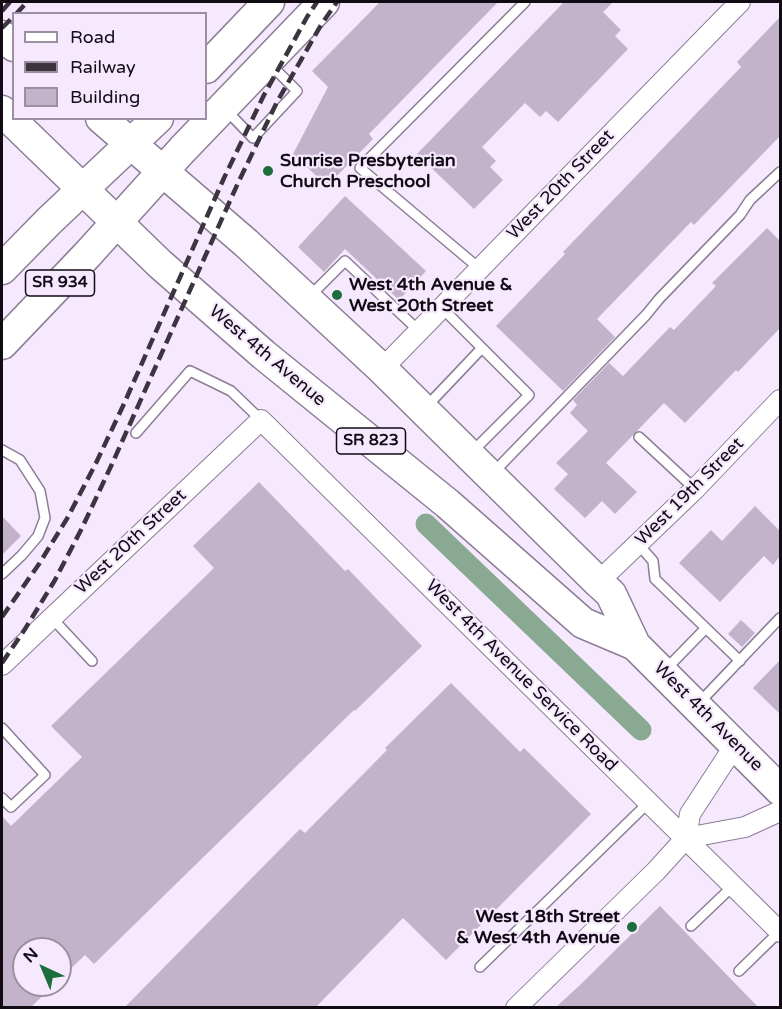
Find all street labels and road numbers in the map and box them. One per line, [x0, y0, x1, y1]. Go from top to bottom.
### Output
street label: West 20th Street [503, 126, 619, 244]
road number: SR 934 [26, 270, 94, 296]
street label: West 4th Avenue [204, 301, 330, 411]
road number: SR 823 [336, 428, 406, 454]
street label: West 19th Street [631, 433, 749, 551]
street label: West 20th Street [71, 485, 191, 599]
street label: West 4th Avenue Service Road [421, 576, 621, 776]
street label: West 4th Avenue [649, 658, 767, 776]

